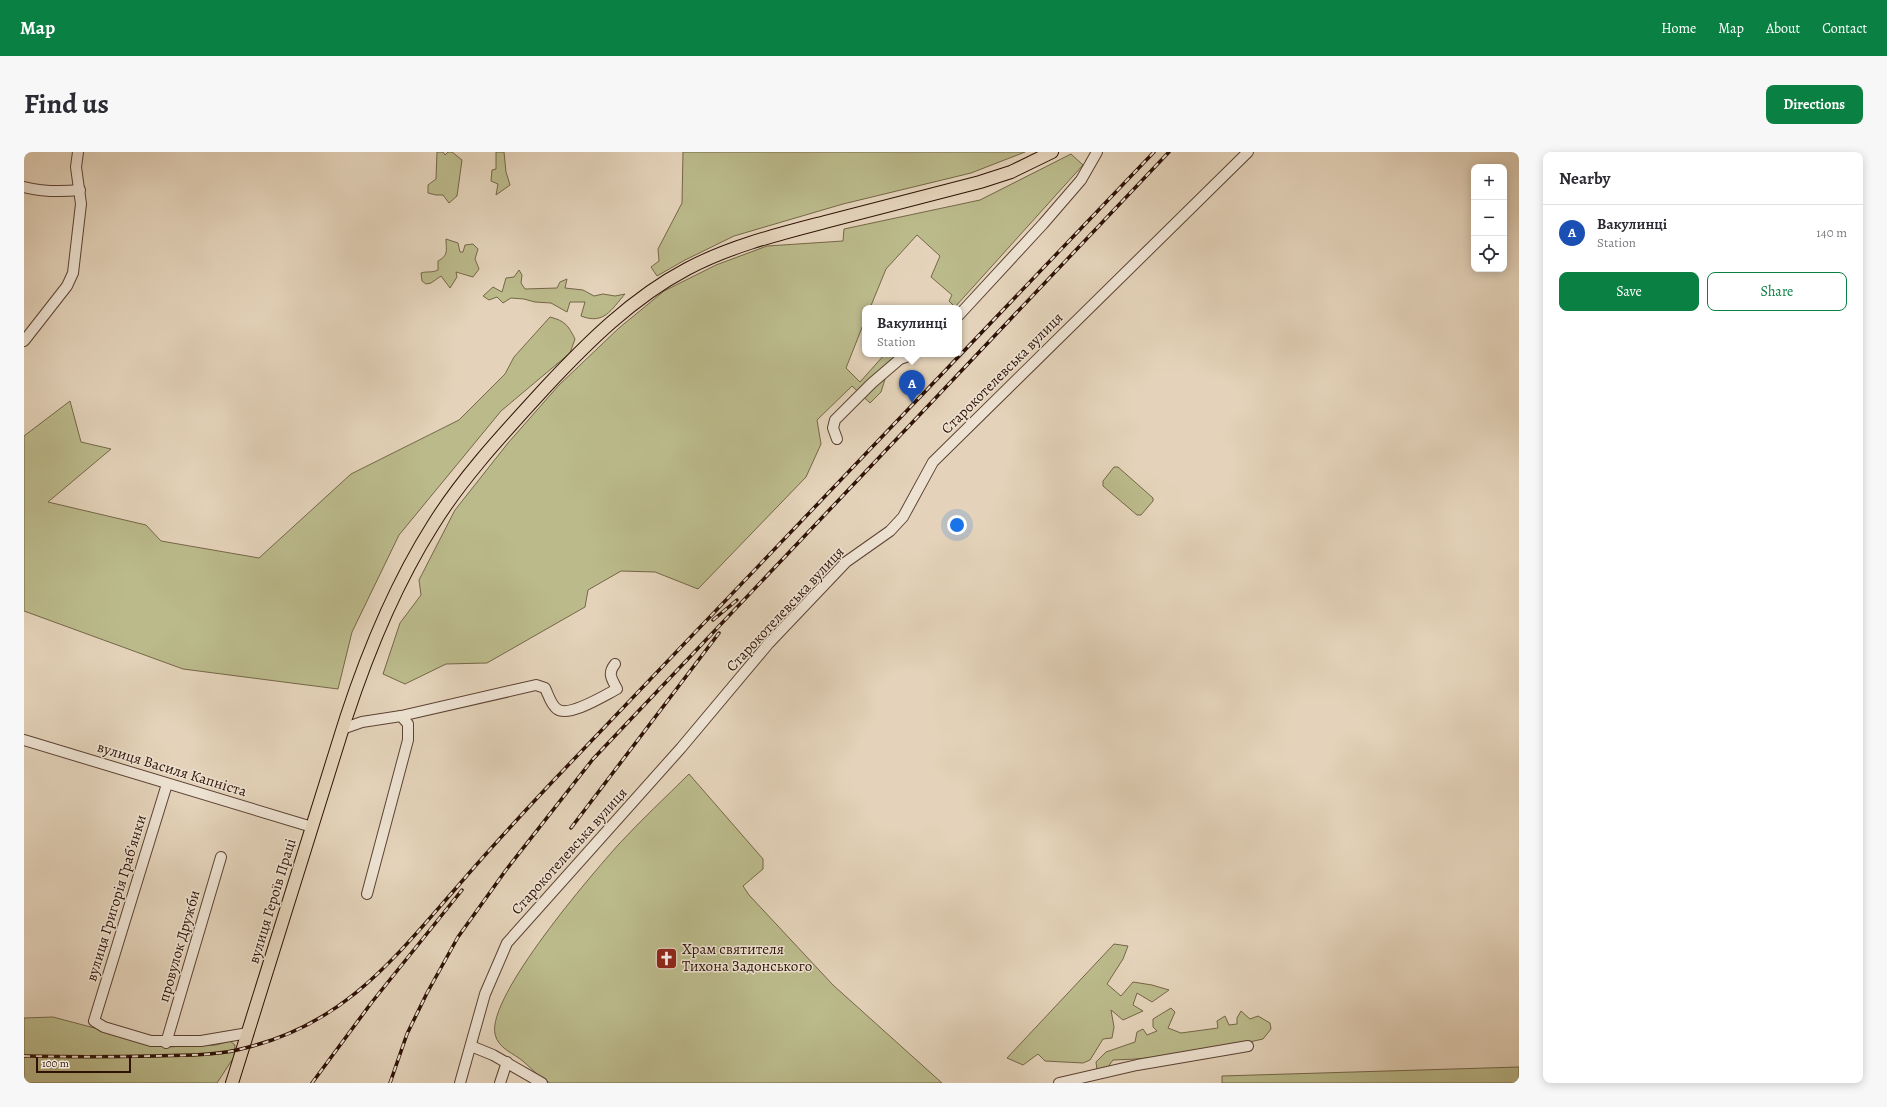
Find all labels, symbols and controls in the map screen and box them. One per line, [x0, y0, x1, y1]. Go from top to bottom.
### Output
text: Map [20, 15, 55, 41]
text: Home [1661, 19, 1696, 38]
text: Map [1718, 19, 1744, 38]
text: About [1766, 19, 1800, 38]
text: Contact [1822, 19, 1867, 38]
text: Find us [24, 85, 109, 123]
button: Directions [1766, 85, 1863, 124]
map controls [1471, 164, 1507, 272]
button: + [1471, 164, 1507, 200]
text: Nearby [1559, 167, 1610, 190]
button: − [1471, 200, 1507, 236]
text: Вакулинці [1597, 214, 1667, 234]
text: A [1568, 224, 1576, 241]
text: 140 m [1816, 224, 1847, 241]
text: Station [1597, 234, 1636, 251]
button: locate [1471, 236, 1507, 272]
button: Save [1559, 272, 1699, 311]
button: Share [1707, 272, 1847, 311]
popup [862, 305, 962, 357]
street label: Старокотелевська вулиця [937, 308, 1067, 438]
text: Вакулинці [877, 313, 947, 333]
text: Station [877, 333, 916, 350]
pin: A [899, 370, 925, 403]
your location [947, 515, 967, 535]
street label: Старокотелевська вулиця [722, 542, 848, 676]
street label: вулиця Василя Капніста [95, 737, 249, 801]
street label: Старокотелевська вулиця [506, 783, 632, 919]
street label: вулиця Григорія Грабʼянки [81, 812, 151, 984]
street label: вулиця Героїв Праці [243, 836, 301, 966]
street label: провулок Дружби [153, 887, 205, 1004]
place label: Храм святителя Тихона Задонського [682, 939, 812, 976]
church icon: Храм святителя Тихона Задонського [654, 945, 680, 971]
scale bar [36, 1055, 131, 1074]
text: 100 m [42, 1056, 69, 1071]

